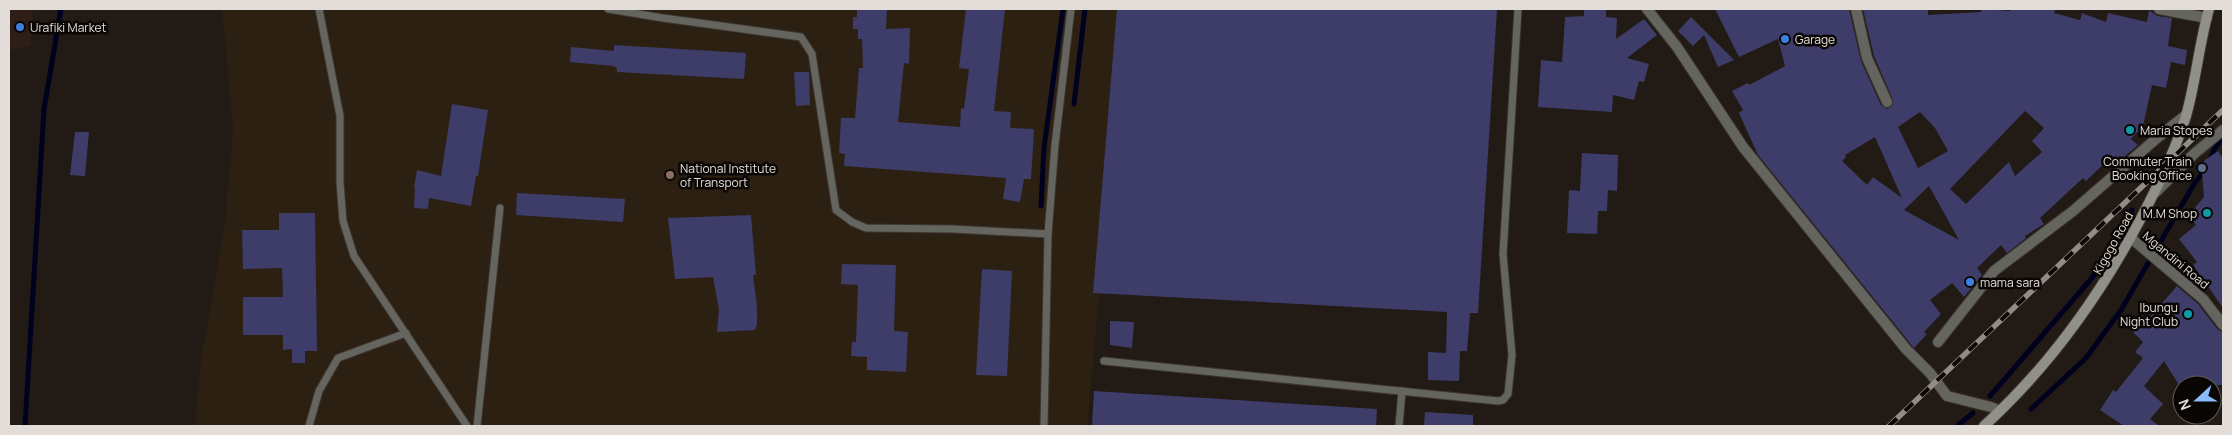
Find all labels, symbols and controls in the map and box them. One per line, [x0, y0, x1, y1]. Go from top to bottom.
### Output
place label: Urafiki Market [30, 19, 106, 36]
marker: Urafiki Market [14, 21, 26, 33]
place label: Garage [1795, 31, 1835, 48]
marker: Garage [1779, 33, 1791, 45]
place label: Maria Stopes [2140, 122, 2212, 139]
marker: Maria Stopes [2124, 124, 2136, 136]
place label: Commuter Train Booking Office [2103, 153, 2192, 184]
place label: National Institute of Transport [680, 160, 776, 191]
marker: Commuter Train Booking Office [2196, 162, 2208, 174]
marker: National Institute of Transport [664, 169, 676, 181]
place label: M.M Shop [2143, 205, 2197, 222]
marker: M.M Shop [2201, 207, 2213, 219]
street label: Kigogo Road [2089, 209, 2137, 277]
street label: Mgandini Road [2139, 227, 2213, 293]
place label: mama sara [1980, 274, 2040, 291]
marker: mama sara [1964, 276, 1976, 288]
place label: Ibungu Night Club [2120, 299, 2178, 330]
marker: Ibungu Night Club [2182, 308, 2194, 320]
north arrow [2172, 375, 2222, 425]
text: N [2174, 397, 2195, 413]

